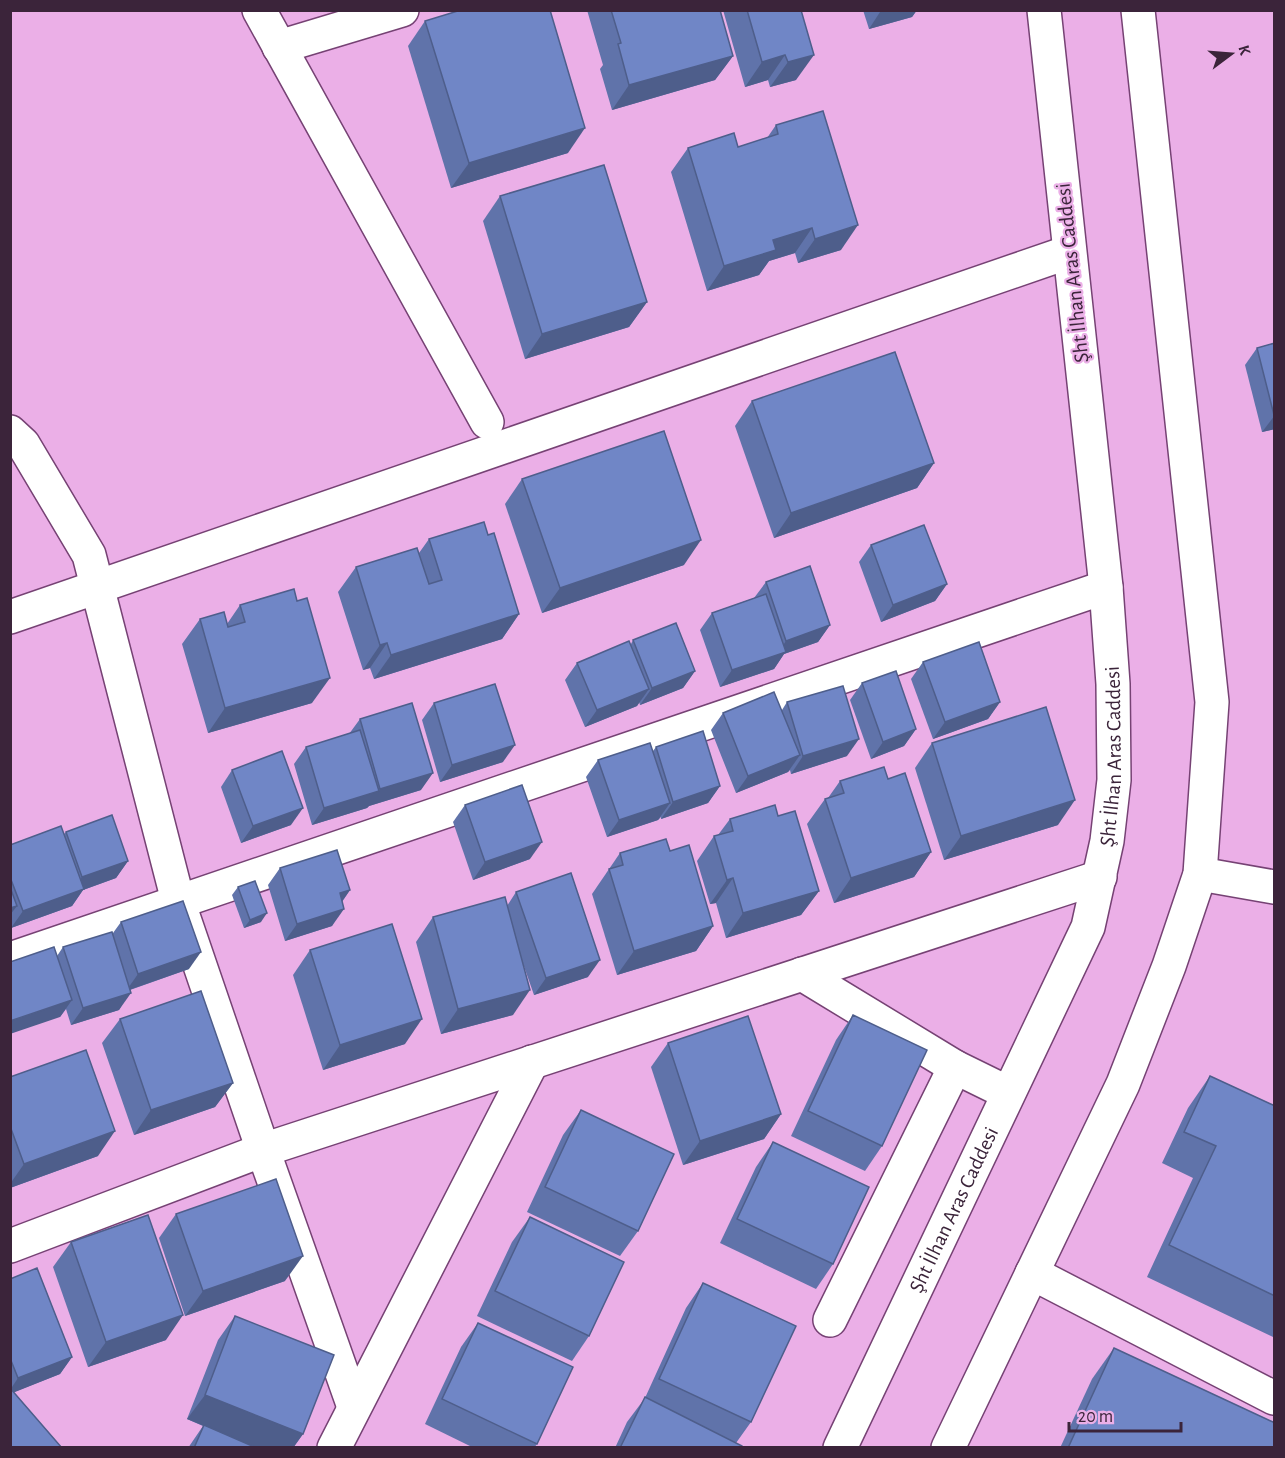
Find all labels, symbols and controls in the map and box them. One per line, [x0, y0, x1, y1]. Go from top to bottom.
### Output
north arrow [1201, 24, 1261, 84]
text: K [1235, 43, 1254, 57]
street label: Şht İlhan Aras Caddesi [1052, 182, 1092, 364]
street label: Şht İlhan Aras Caddesi [1096, 665, 1125, 849]
street label: Şht İlhan Aras Caddesi [906, 1124, 1002, 1296]
scale bar [1069, 1395, 1182, 1433]
text: 20 m [1078, 1408, 1113, 1426]

